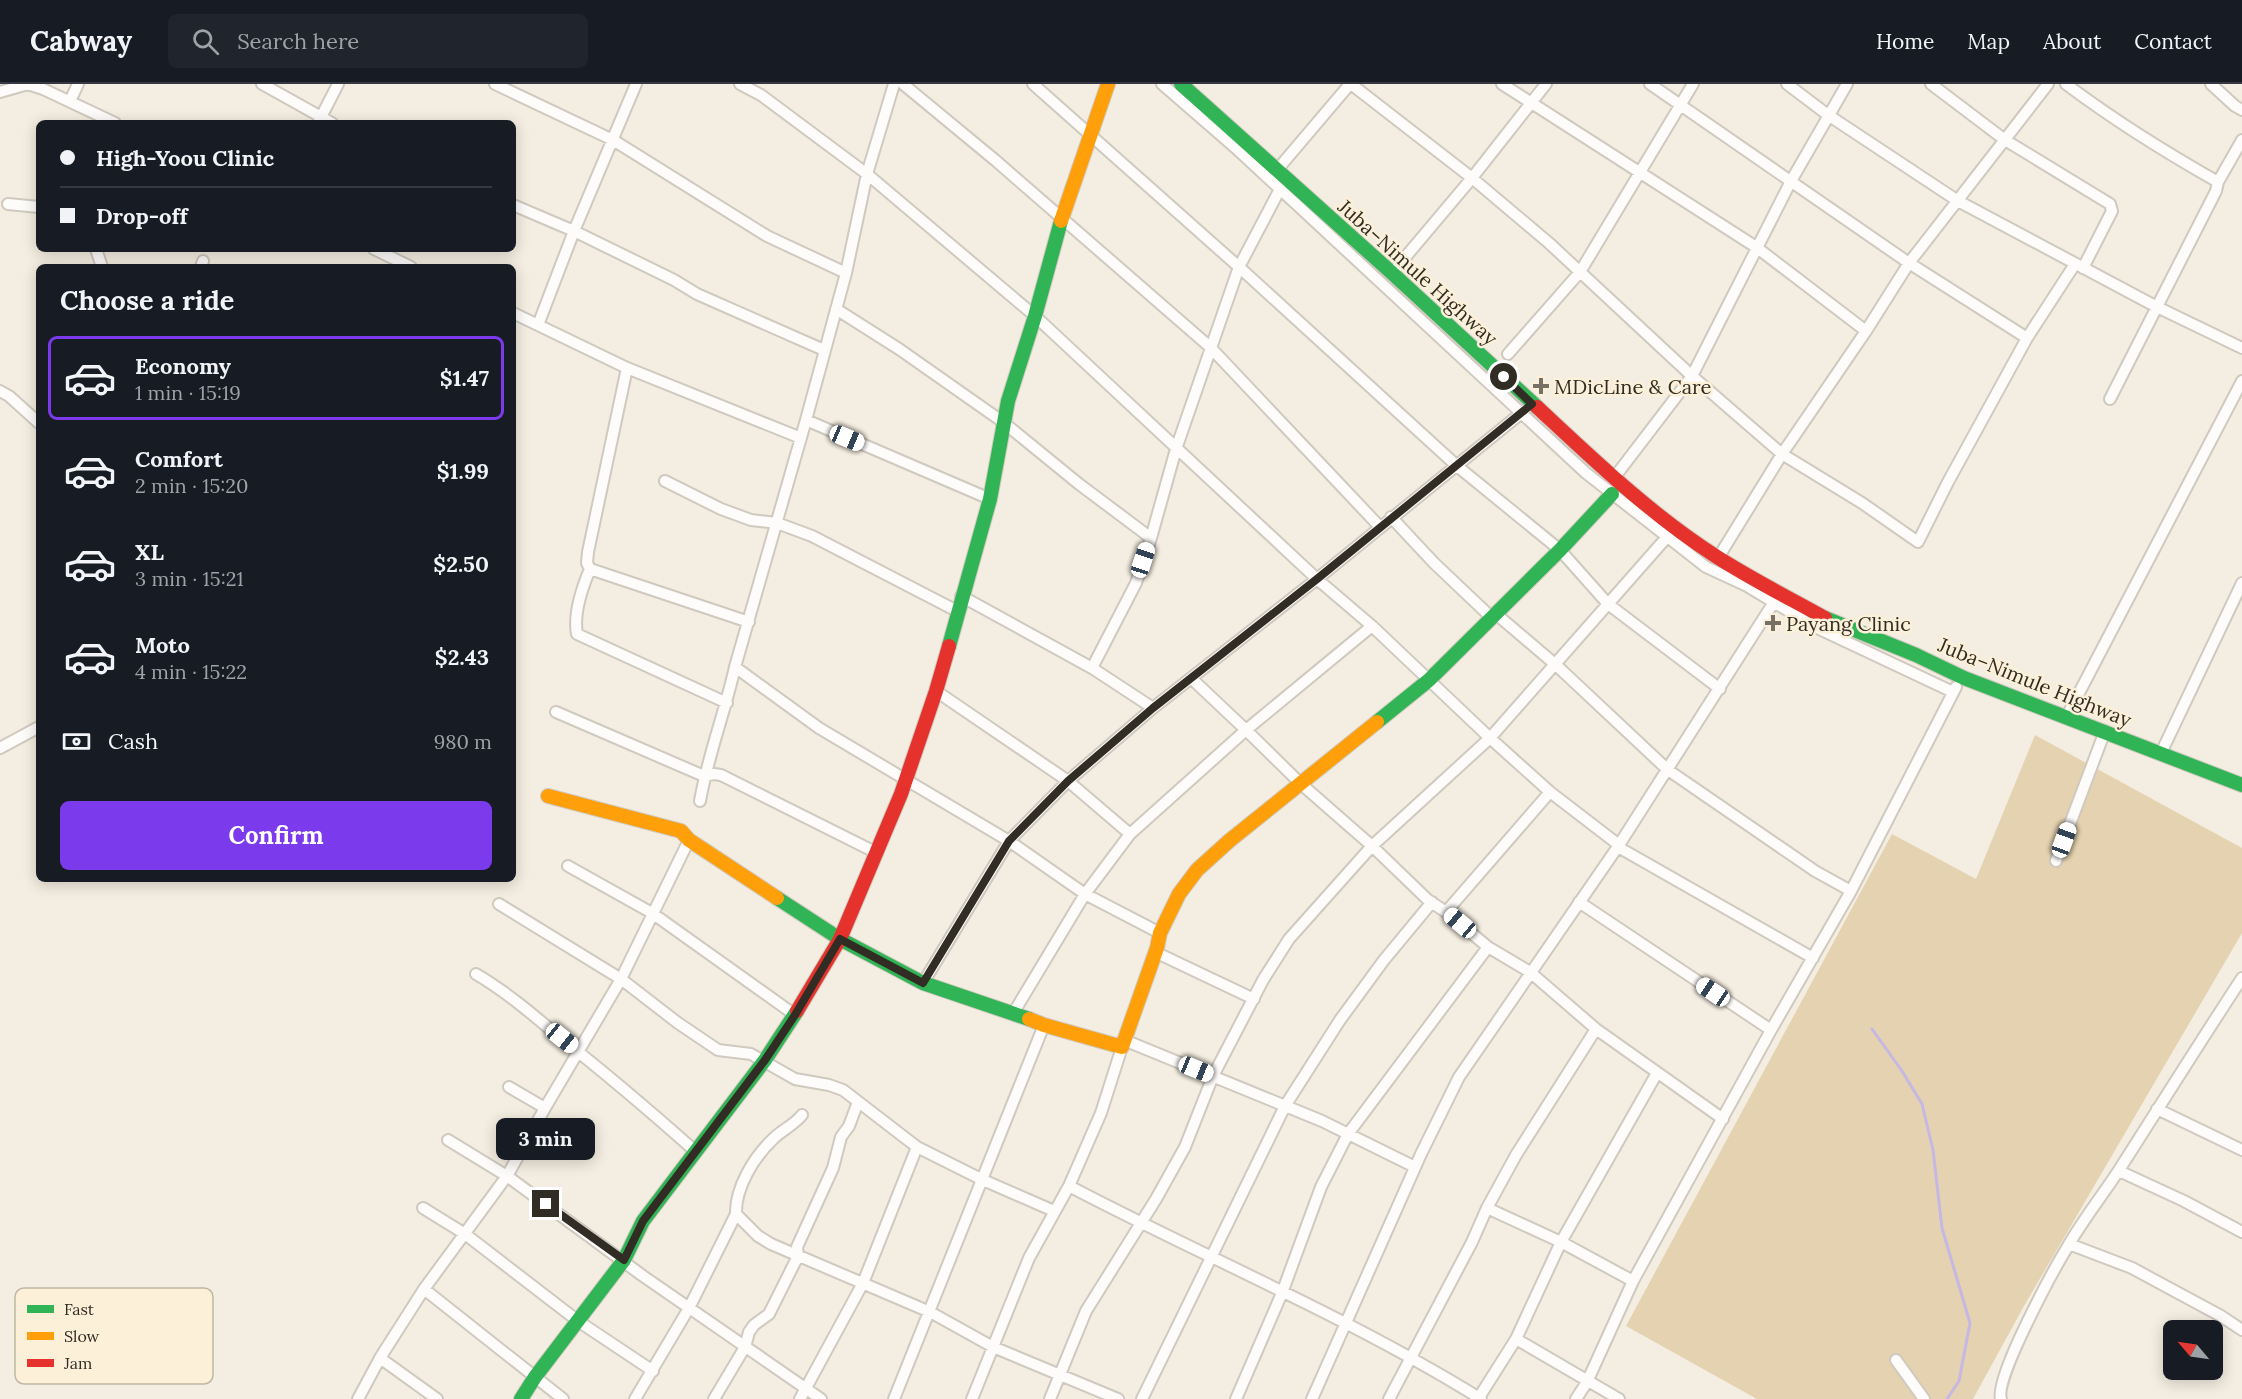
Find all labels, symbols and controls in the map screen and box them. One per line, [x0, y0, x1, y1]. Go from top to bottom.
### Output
search box [168, 14, 588, 68]
text: Cabway [30, 23, 132, 59]
icon: search [189, 25, 222, 58]
text: Search here [237, 27, 359, 55]
text: Home [1876, 28, 1934, 55]
text: Map [1967, 28, 2010, 55]
text: About [2043, 28, 2101, 55]
text: Contact [2134, 28, 2212, 55]
text: High-Yoou Clinic [96, 144, 274, 172]
street label: Juba–Nimule Highway [1332, 193, 1503, 351]
text: Drop-off [96, 202, 188, 230]
text: Choose a ride [60, 283, 234, 317]
icon: car [63, 351, 117, 405]
text: Economy [135, 352, 231, 380]
route start [1490, 363, 1517, 390]
text: $1.47 [440, 364, 489, 392]
place label: MDicLine & Care [1554, 374, 1712, 399]
marker: MDicLine & Care [1532, 377, 1550, 395]
text: 1 min · 15:19 [135, 380, 241, 405]
car [827, 423, 867, 453]
icon: car [63, 444, 117, 498]
text: Comfort [135, 445, 223, 473]
text: $1.99 [437, 457, 489, 485]
text: 2 min · 15:20 [135, 473, 249, 498]
icon: car [63, 537, 117, 591]
text: XL [135, 538, 164, 566]
car [1129, 540, 1157, 580]
text: $2.50 [433, 550, 489, 578]
text: 3 min · 15:21 [135, 566, 244, 591]
place label: Payang Clinic [1786, 611, 1911, 636]
marker: Payang Clinic [1764, 614, 1782, 632]
icon: car [63, 630, 117, 684]
text: Moto [135, 631, 190, 659]
street label: Juba–Nimule Highway [1934, 631, 2136, 732]
text: $2.43 [435, 643, 489, 671]
text: 4 min · 15:22 [135, 659, 247, 684]
icon: cash [60, 725, 93, 758]
text: Cash [108, 727, 158, 755]
text: 980 m [434, 729, 492, 754]
button: Confirm [60, 801, 492, 870]
car [2049, 820, 2079, 860]
car [1440, 905, 1480, 941]
car [1693, 974, 1733, 1010]
car [542, 1020, 582, 1056]
car [1176, 1054, 1216, 1084]
callout: 3 min [496, 1117, 596, 1159]
text: 3 min [518, 1126, 573, 1151]
route end [532, 1190, 559, 1217]
legend [15, 1288, 213, 1384]
text: Fast [64, 1299, 95, 1319]
north arrow [2163, 1320, 2223, 1380]
map controls [2163, 1320, 2223, 1380]
text: Slow [64, 1326, 100, 1346]
text: Jam [63, 1353, 92, 1373]

